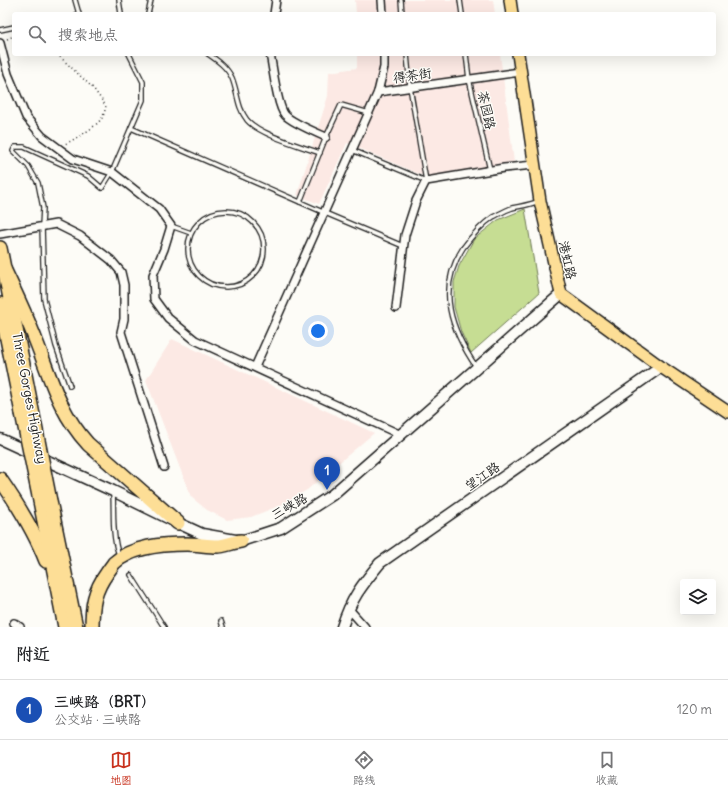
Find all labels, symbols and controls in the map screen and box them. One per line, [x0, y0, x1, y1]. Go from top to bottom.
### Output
search box [12, 12, 716, 56]
icon: search [26, 23, 48, 45]
text: 搜索地点 [58, 25, 118, 44]
street label: 得茶街 [392, 64, 433, 87]
street label: 茶园路 [474, 89, 499, 131]
street label: 港虹路 [555, 239, 580, 281]
your location [308, 321, 328, 341]
street label: Three Gorges Highway [8, 331, 51, 465]
pin: 1 [314, 457, 340, 490]
street label: 望江路 [461, 458, 503, 495]
street label: 三峡路 [268, 489, 310, 524]
map controls [680, 579, 716, 615]
button: layers [680, 579, 716, 615]
text: 附近 [16, 643, 50, 665]
text: 三峡路（BRT） [54, 692, 156, 711]
text: 1 [26, 701, 32, 718]
text: 120 m [677, 701, 712, 718]
text: 公交站 · 三峡路 [54, 711, 141, 728]
tab: 地图 [110, 749, 132, 787]
tab: 路线 [353, 749, 375, 787]
tab: 收藏 [596, 749, 618, 787]

